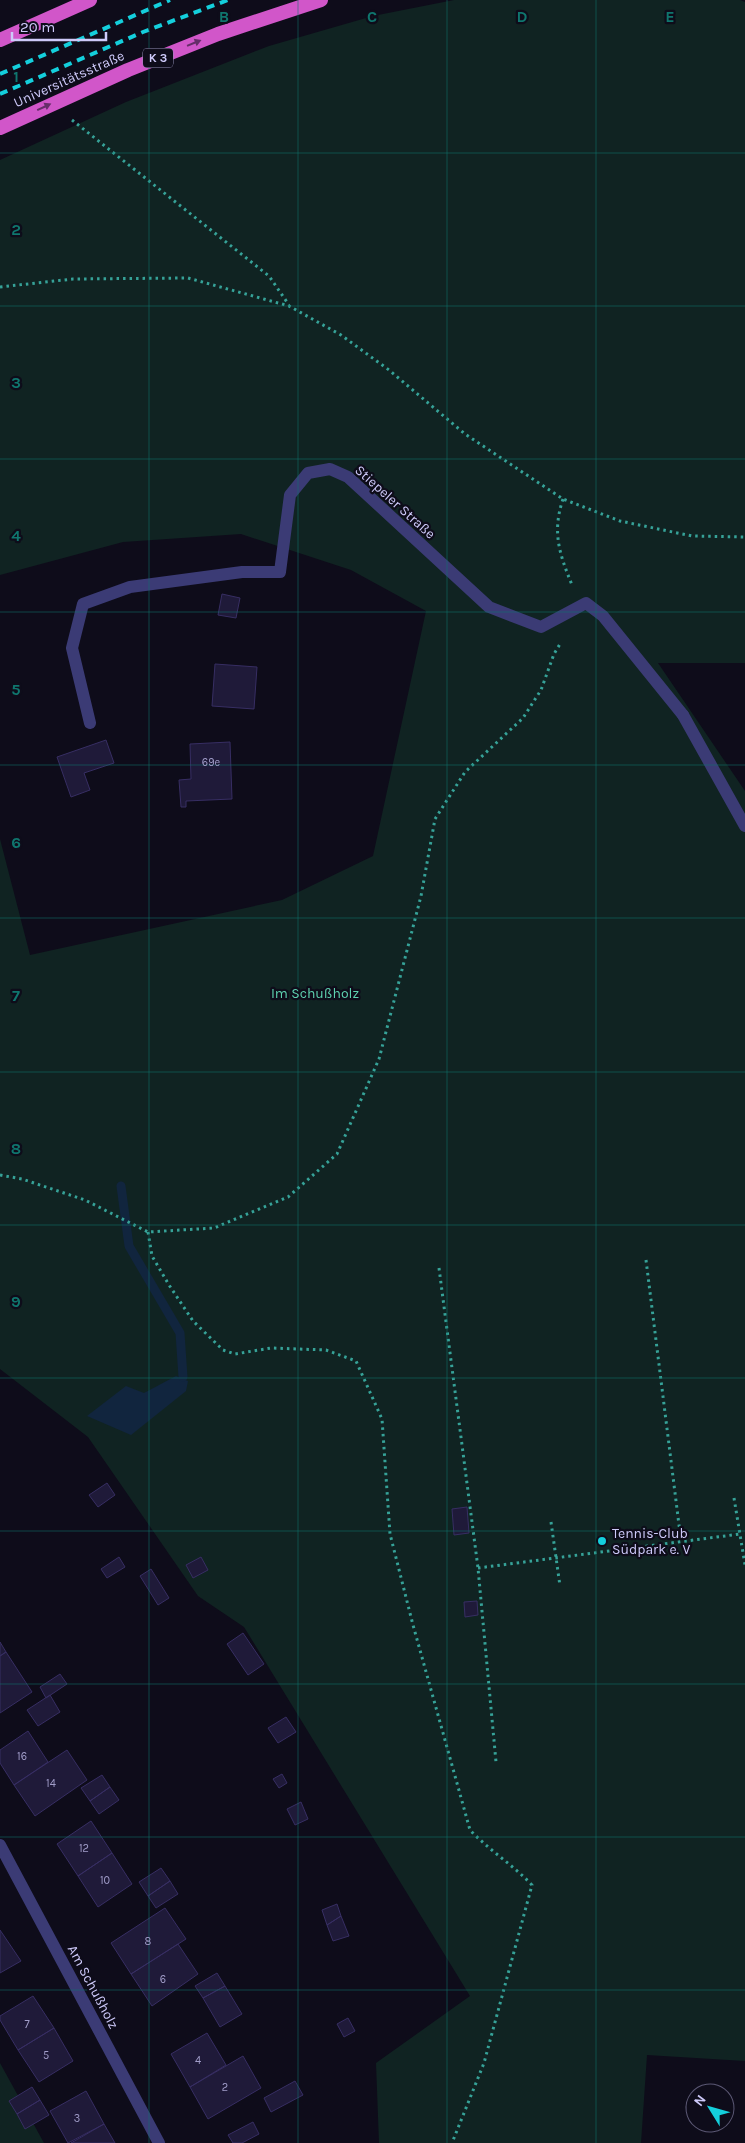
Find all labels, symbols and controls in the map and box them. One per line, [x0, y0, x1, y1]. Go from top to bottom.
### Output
text: B [219, 7, 229, 26]
text: C [367, 7, 377, 26]
text: D [517, 7, 528, 26]
text: E [665, 7, 675, 26]
scale bar [12, 10, 106, 42]
text: 20 m [20, 18, 55, 36]
one-way arrow [187, 39, 201, 47]
street label: Universitätsstraße [11, 47, 127, 111]
road number: K 3 [143, 48, 173, 68]
text: 1 [13, 67, 19, 86]
one-way arrow [37, 103, 51, 111]
text: 2 [11, 220, 21, 239]
text: 3 [11, 373, 21, 392]
street label: Stiepeler Straße [351, 461, 439, 543]
text: 4 [11, 526, 21, 545]
text: 5 [11, 680, 21, 699]
house number: 69e [202, 756, 221, 769]
text: 6 [11, 833, 21, 852]
park label: Im Schußholz [271, 985, 359, 1002]
text: 7 [12, 986, 20, 1005]
text: 8 [11, 1139, 21, 1158]
text: 9 [11, 1292, 21, 1311]
place label: Tennis-Club Südpark e. V [612, 1525, 690, 1558]
marker: Tennis-Club Südpark e. V [596, 1535, 608, 1547]
house number: 16 [17, 1750, 27, 1763]
house number: 14 [46, 1777, 56, 1790]
house number: 12 [79, 1842, 89, 1855]
house number: 10 [100, 1874, 110, 1887]
house number: 8 [145, 1935, 152, 1948]
street label: Am Schußholz [64, 1942, 122, 2032]
house number: 6 [160, 1973, 166, 1986]
house number: 7 [24, 2018, 30, 2031]
house number: 5 [43, 2049, 49, 2062]
house number: 4 [195, 2054, 201, 2067]
house number: 2 [222, 2081, 228, 2094]
north arrow [685, 2083, 735, 2133]
text: N [690, 2091, 710, 2110]
house number: 3 [74, 2112, 80, 2125]

